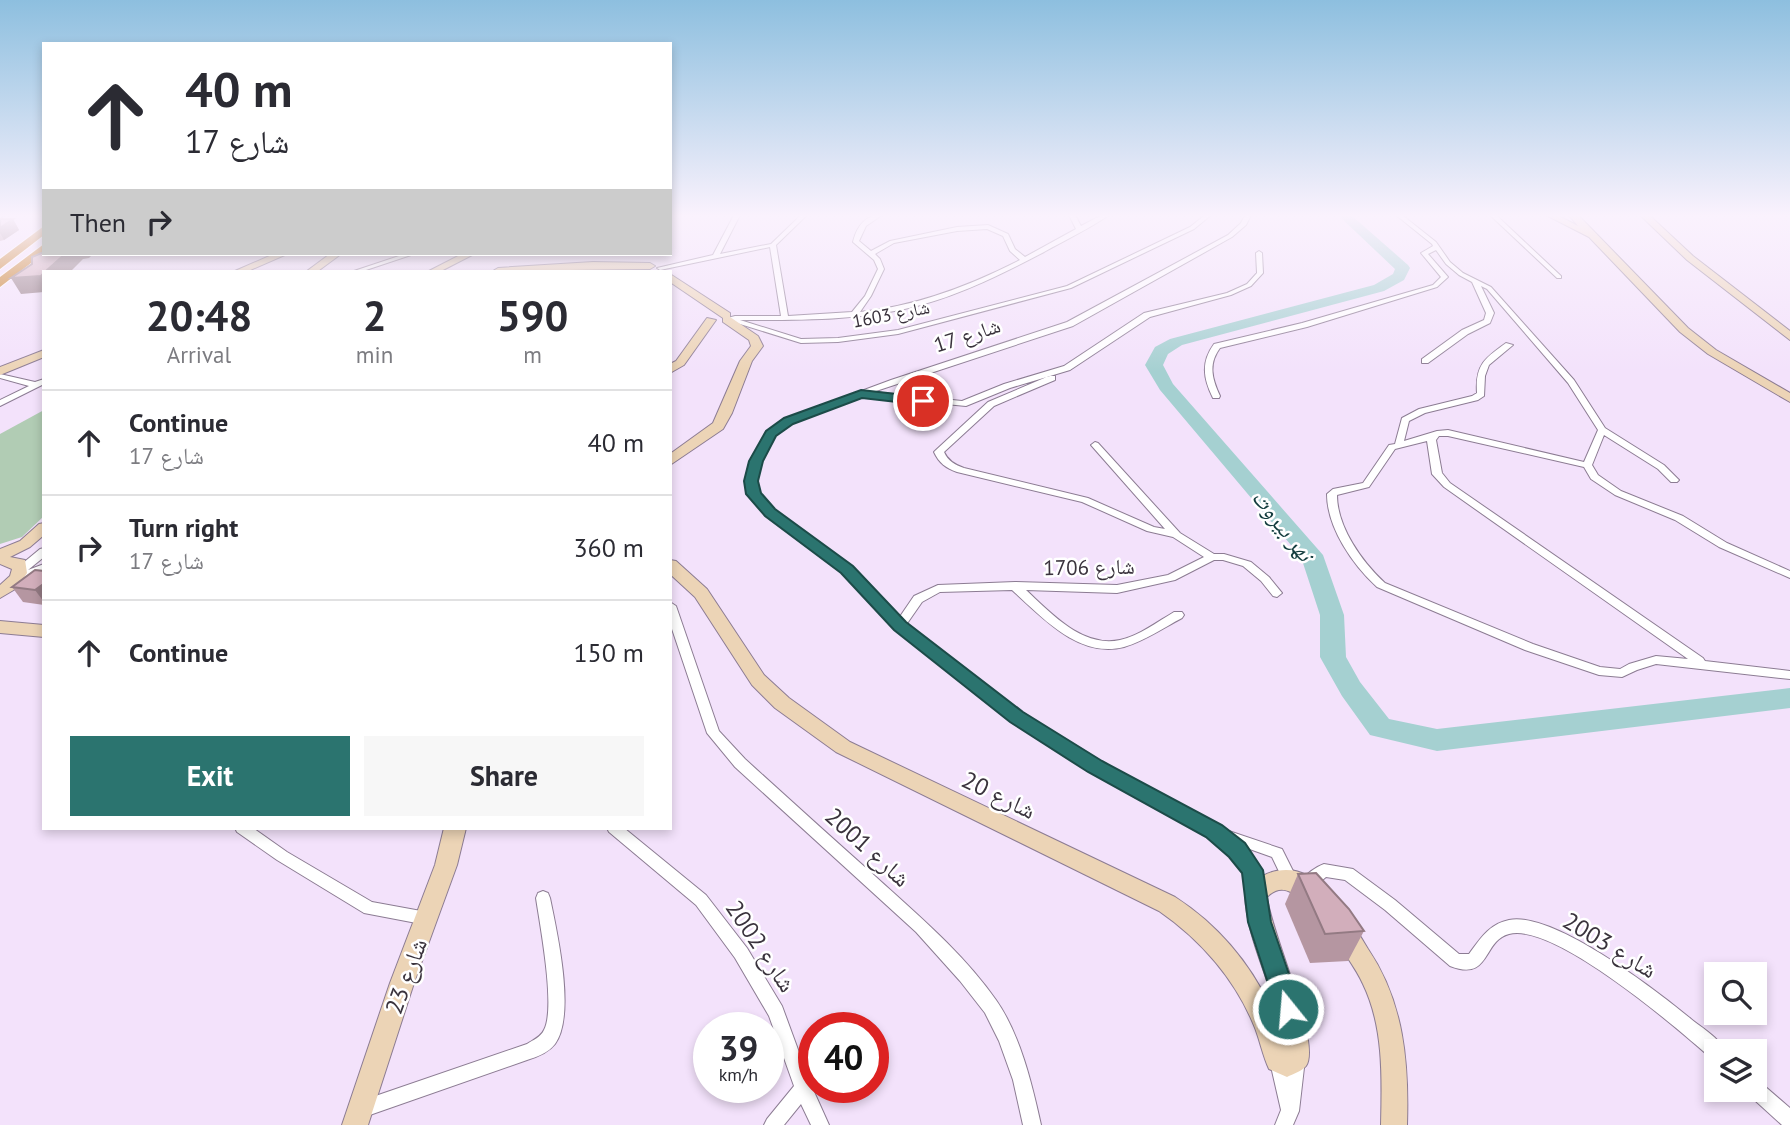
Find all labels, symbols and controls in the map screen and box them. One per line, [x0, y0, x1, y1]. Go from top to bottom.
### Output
text: 40 m [185, 57, 292, 121]
icon: ahead [70, 70, 161, 161]
text: شارع 17 [185, 120, 289, 162]
icon: right [140, 203, 178, 241]
text: Then [70, 206, 126, 239]
text: 20:48 [146, 288, 252, 343]
text: 2 [363, 288, 386, 343]
text: 590 [497, 288, 568, 343]
street label: شارع 1603 [850, 295, 932, 333]
street label: شارع 17 [930, 312, 1004, 358]
text: Arrival [167, 340, 231, 369]
text: min [356, 340, 393, 369]
text: m [523, 340, 542, 369]
pin [893, 371, 953, 431]
icon: arrive [904, 382, 942, 420]
text: Continue [129, 406, 228, 439]
icon: ahead [70, 424, 108, 462]
text: 40 m [588, 426, 644, 459]
text: شارع 17 [129, 441, 204, 470]
water label: نهر بيروت [1246, 483, 1322, 569]
text: Turn right [129, 511, 238, 544]
icon: right [70, 529, 108, 567]
text: 360 m [573, 531, 644, 564]
text: شارع 17 [129, 546, 204, 575]
street label: شارع 1706 [1043, 553, 1135, 581]
icon: ahead [70, 634, 108, 672]
text: Continue [129, 636, 228, 669]
text: 150 m [573, 636, 644, 669]
button: Exit [70, 736, 350, 816]
button: Share [364, 736, 644, 816]
street label: شارع 20 [957, 764, 1041, 826]
street label: شارع 2001 [819, 801, 917, 893]
street label: شارع 2002 [719, 894, 803, 998]
street label: شارع 2003 [1557, 905, 1663, 985]
street label: شارع 23 [378, 934, 434, 1018]
map controls [1704, 962, 1767, 1102]
button: search [1704, 962, 1767, 1025]
position arrow [1251, 972, 1325, 1046]
speed limit sign: 40 [798, 1012, 889, 1103]
text: 39 [719, 1025, 758, 1071]
button: layers [1704, 1039, 1767, 1102]
text: km/h [719, 1063, 758, 1086]

